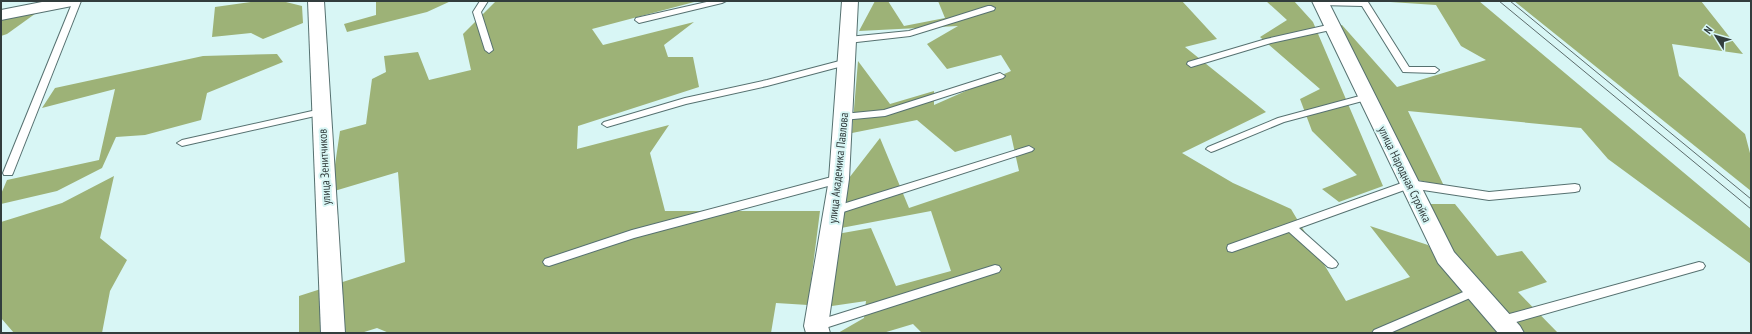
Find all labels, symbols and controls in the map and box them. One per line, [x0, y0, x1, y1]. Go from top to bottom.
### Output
north arrow [1696, 16, 1736, 56]
text: N [1701, 23, 1715, 37]
street label: улица Академика Павлова [825, 112, 851, 224]
street label: улица Народная Стройка [1375, 123, 1435, 225]
street label: улица Зенитчиков [315, 128, 333, 205]

